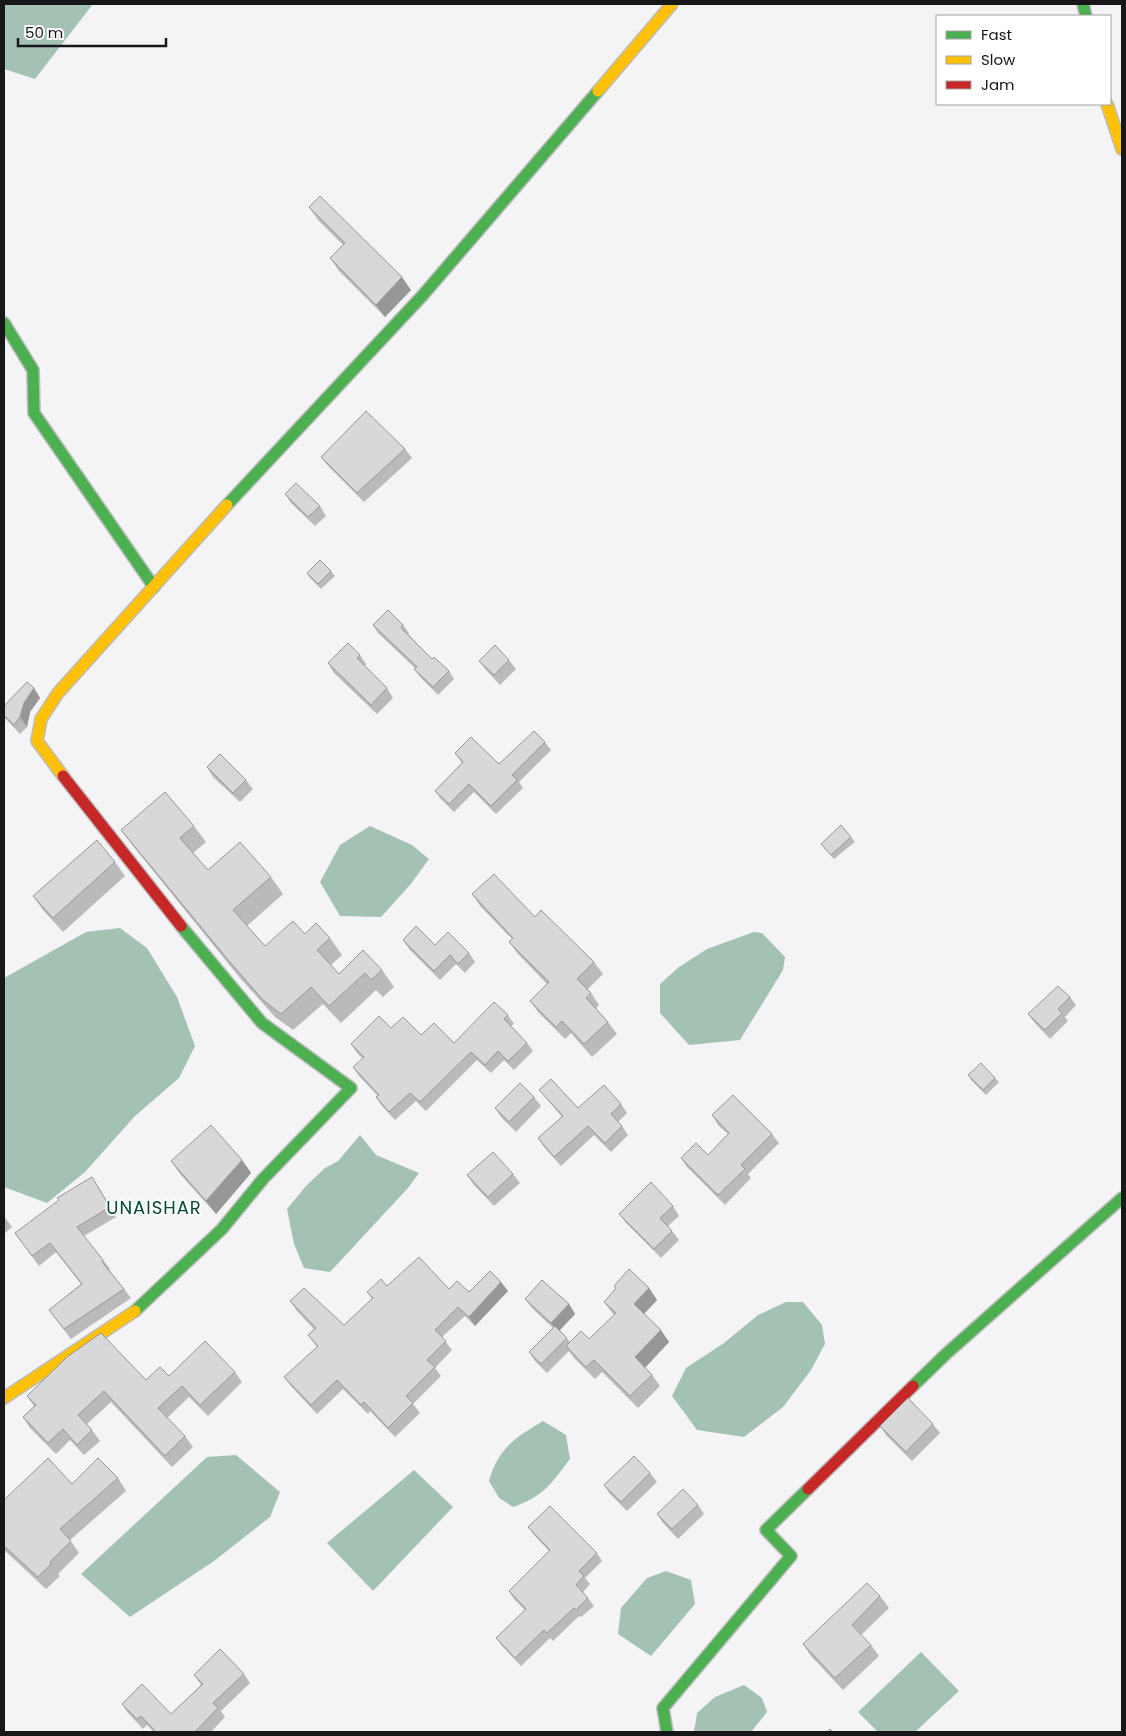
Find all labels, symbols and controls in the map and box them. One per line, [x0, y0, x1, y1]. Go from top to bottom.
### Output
scale bar [18, 15, 165, 47]
legend [936, 15, 1111, 105]
text: 50 m [25, 22, 63, 43]
text: Fast [981, 24, 1012, 45]
text: Slow [981, 49, 1016, 70]
text: Jam [981, 74, 1015, 95]
district label: UNAISHAR [106, 1195, 202, 1220]

